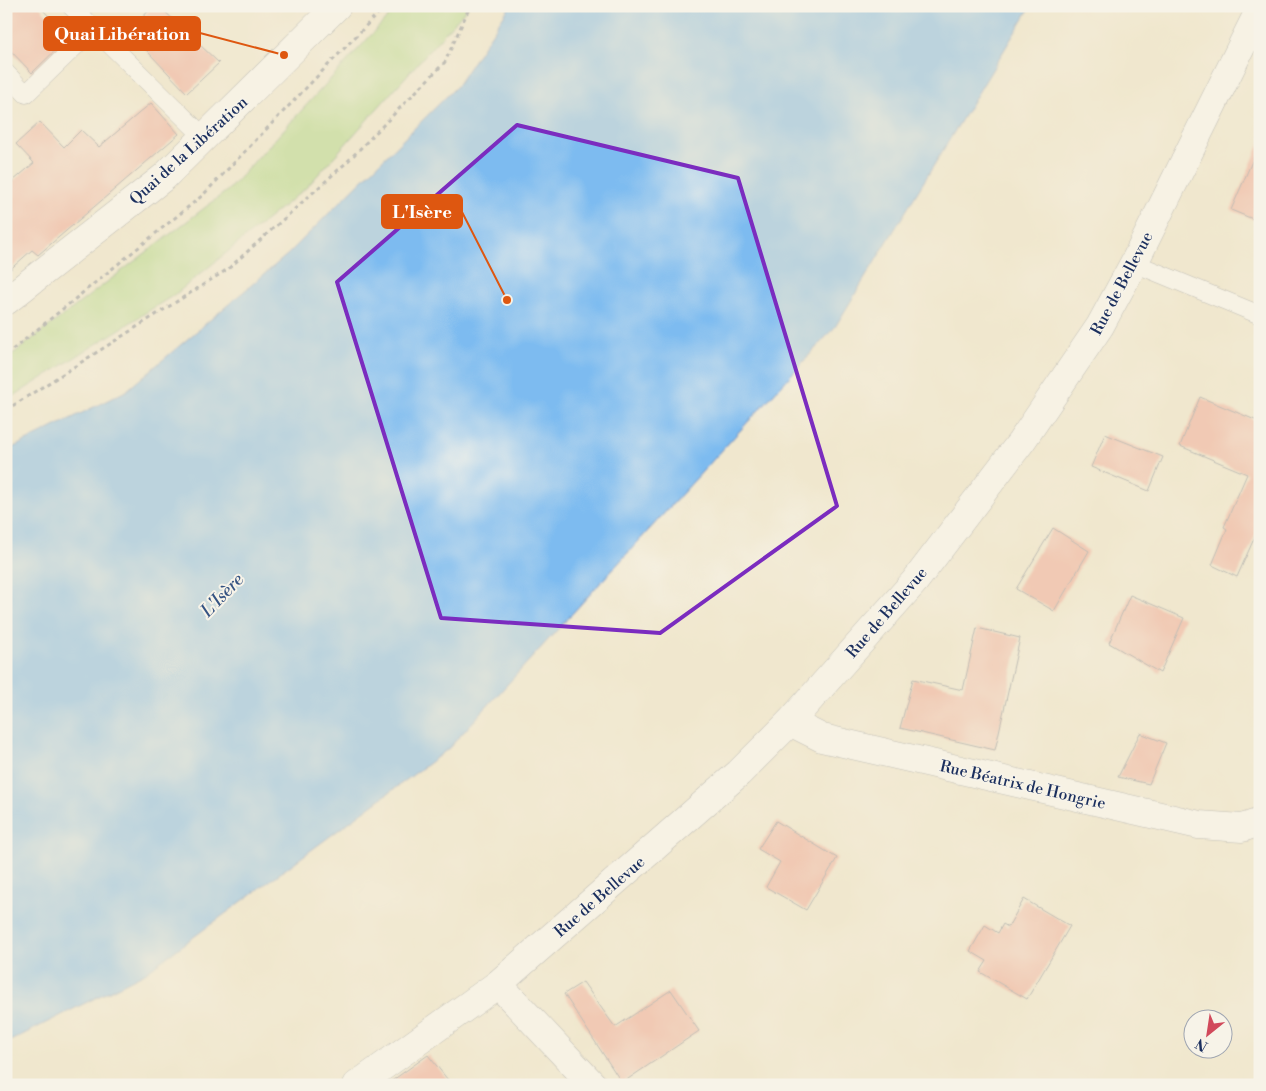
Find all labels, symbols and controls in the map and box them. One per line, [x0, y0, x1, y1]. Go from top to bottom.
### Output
callout: Quai Libération [44, 17, 200, 50]
text: Quai Libération [54, 23, 190, 46]
street label: Quai de la Libération [125, 92, 252, 209]
callout: L'Isère [382, 195, 462, 228]
text: L'Isère [392, 201, 452, 224]
street label: Rue de Bellevue [1086, 228, 1157, 338]
street label: Rue de Bellevue [842, 563, 932, 662]
water label: L'Isère [195, 568, 249, 623]
street label: Rue Béatrix de Hongrie [938, 756, 1108, 814]
street label: Rue de Bellevue [550, 852, 649, 942]
north arrow [1184, 1008, 1234, 1058]
text: N [1193, 1034, 1211, 1055]

